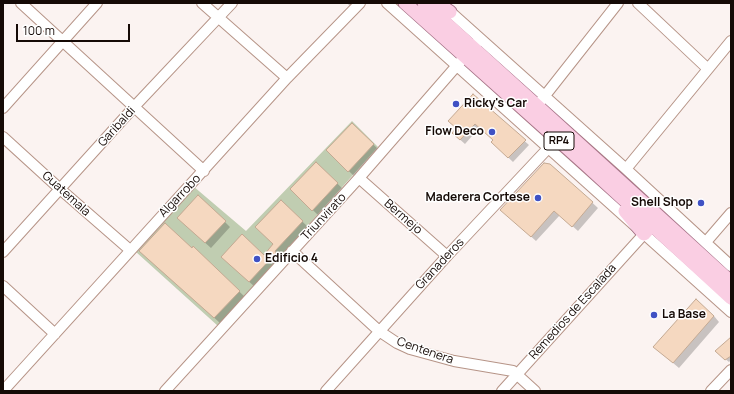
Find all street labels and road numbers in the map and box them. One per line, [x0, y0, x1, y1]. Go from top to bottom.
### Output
street label: Garibaldi [95, 104, 139, 150]
road number: RP4 [544, 132, 574, 150]
street label: Guatemala [39, 169, 93, 219]
street label: Algarrobo [156, 172, 204, 220]
street label: Triunvirato [299, 190, 349, 244]
street label: Bermejo [381, 196, 425, 238]
street label: Granaderos [413, 235, 467, 293]
street label: Remedios de Escalada [526, 261, 620, 363]
street label: Centenera [395, 335, 455, 367]

